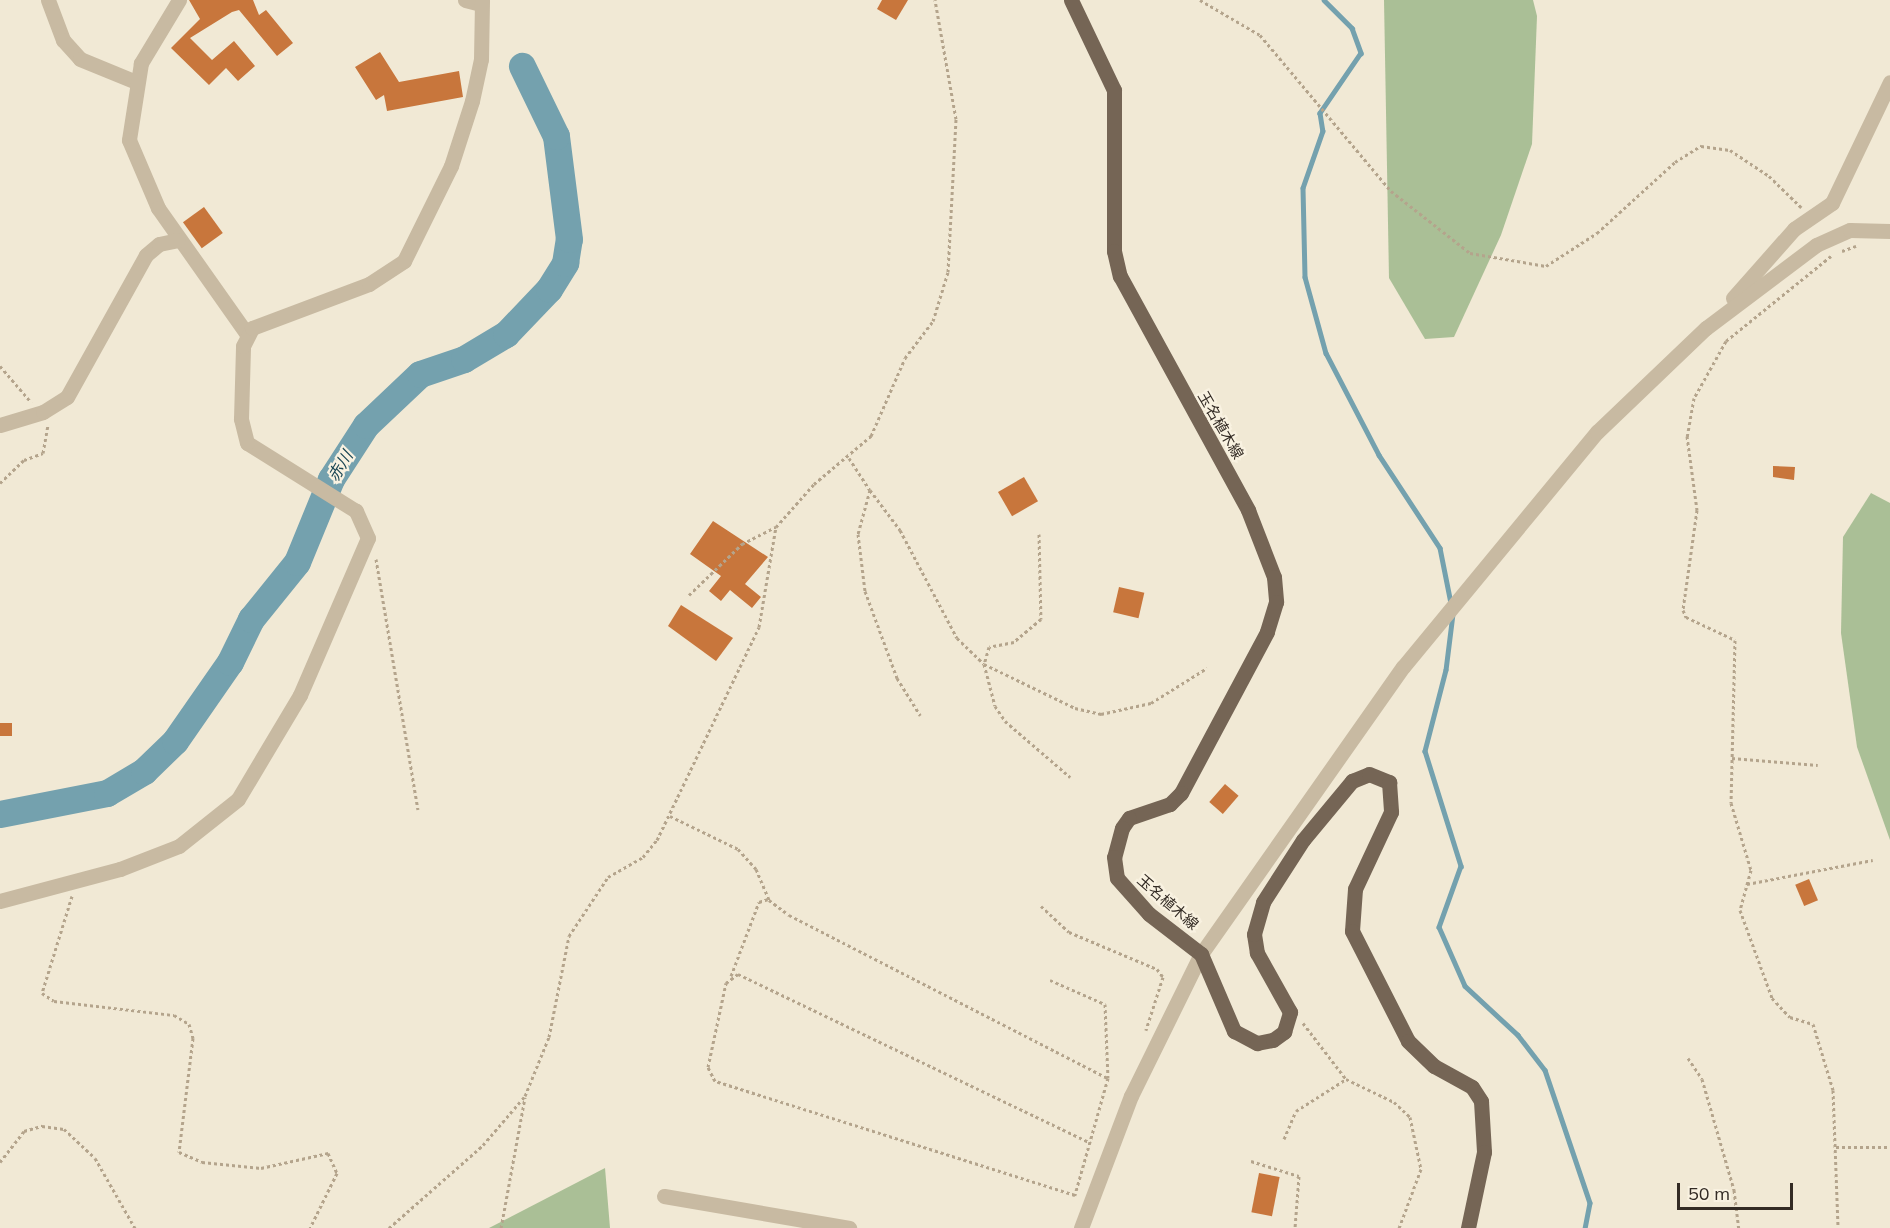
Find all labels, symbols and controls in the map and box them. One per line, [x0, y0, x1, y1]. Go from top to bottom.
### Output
street label: 玉名植木線 [1194, 388, 1248, 462]
water label: 赤川 [324, 447, 356, 485]
street label: 玉名植木線 [1134, 871, 1202, 933]
scale bar [1680, 1171, 1796, 1209]
text: 50 m [1688, 1182, 1730, 1205]

